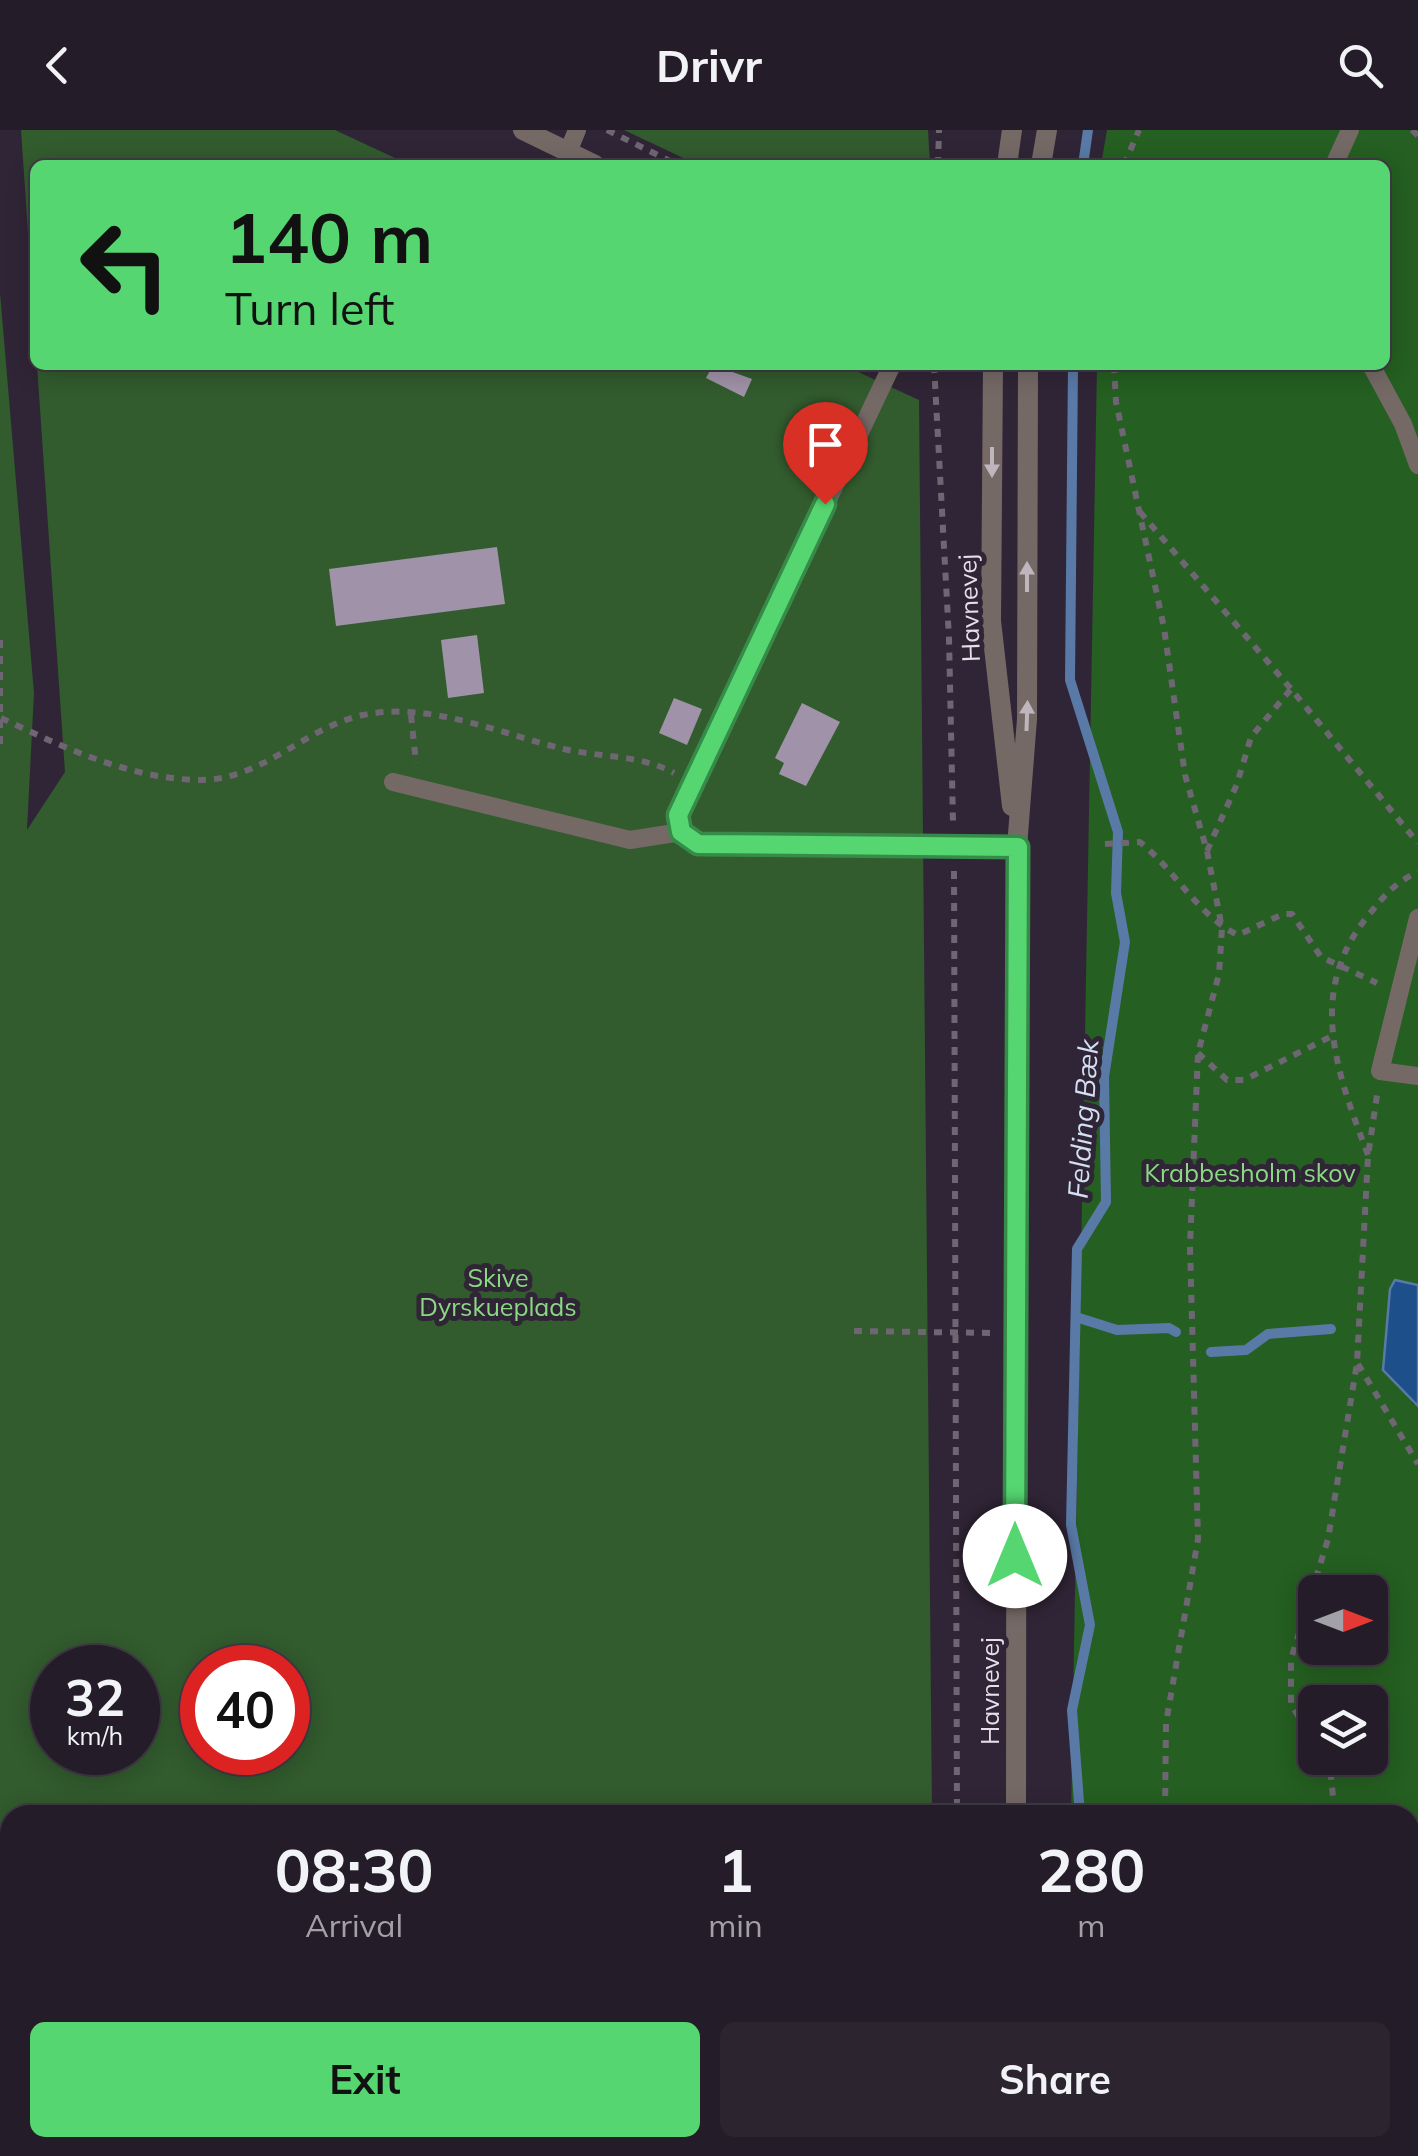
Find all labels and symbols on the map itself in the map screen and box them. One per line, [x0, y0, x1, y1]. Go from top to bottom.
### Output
pin [783, 402, 868, 505]
one-way arrow [984, 447, 1000, 479]
street label: Havnevej [951, 553, 986, 663]
one-way arrow [1019, 561, 1035, 593]
one-way arrow [1019, 699, 1035, 731]
water label: Felding Bæk [1059, 1037, 1106, 1200]
park label: Krabbesholm skov [1144, 1157, 1356, 1188]
park label: Skive Dyrskueplads [419, 1262, 577, 1322]
position arrow [963, 1504, 1067, 1608]
north arrow [1298, 1575, 1388, 1665]
street label: Havnevej [974, 1637, 1005, 1745]
speed limit sign: 40 [180, 1645, 310, 1775]

